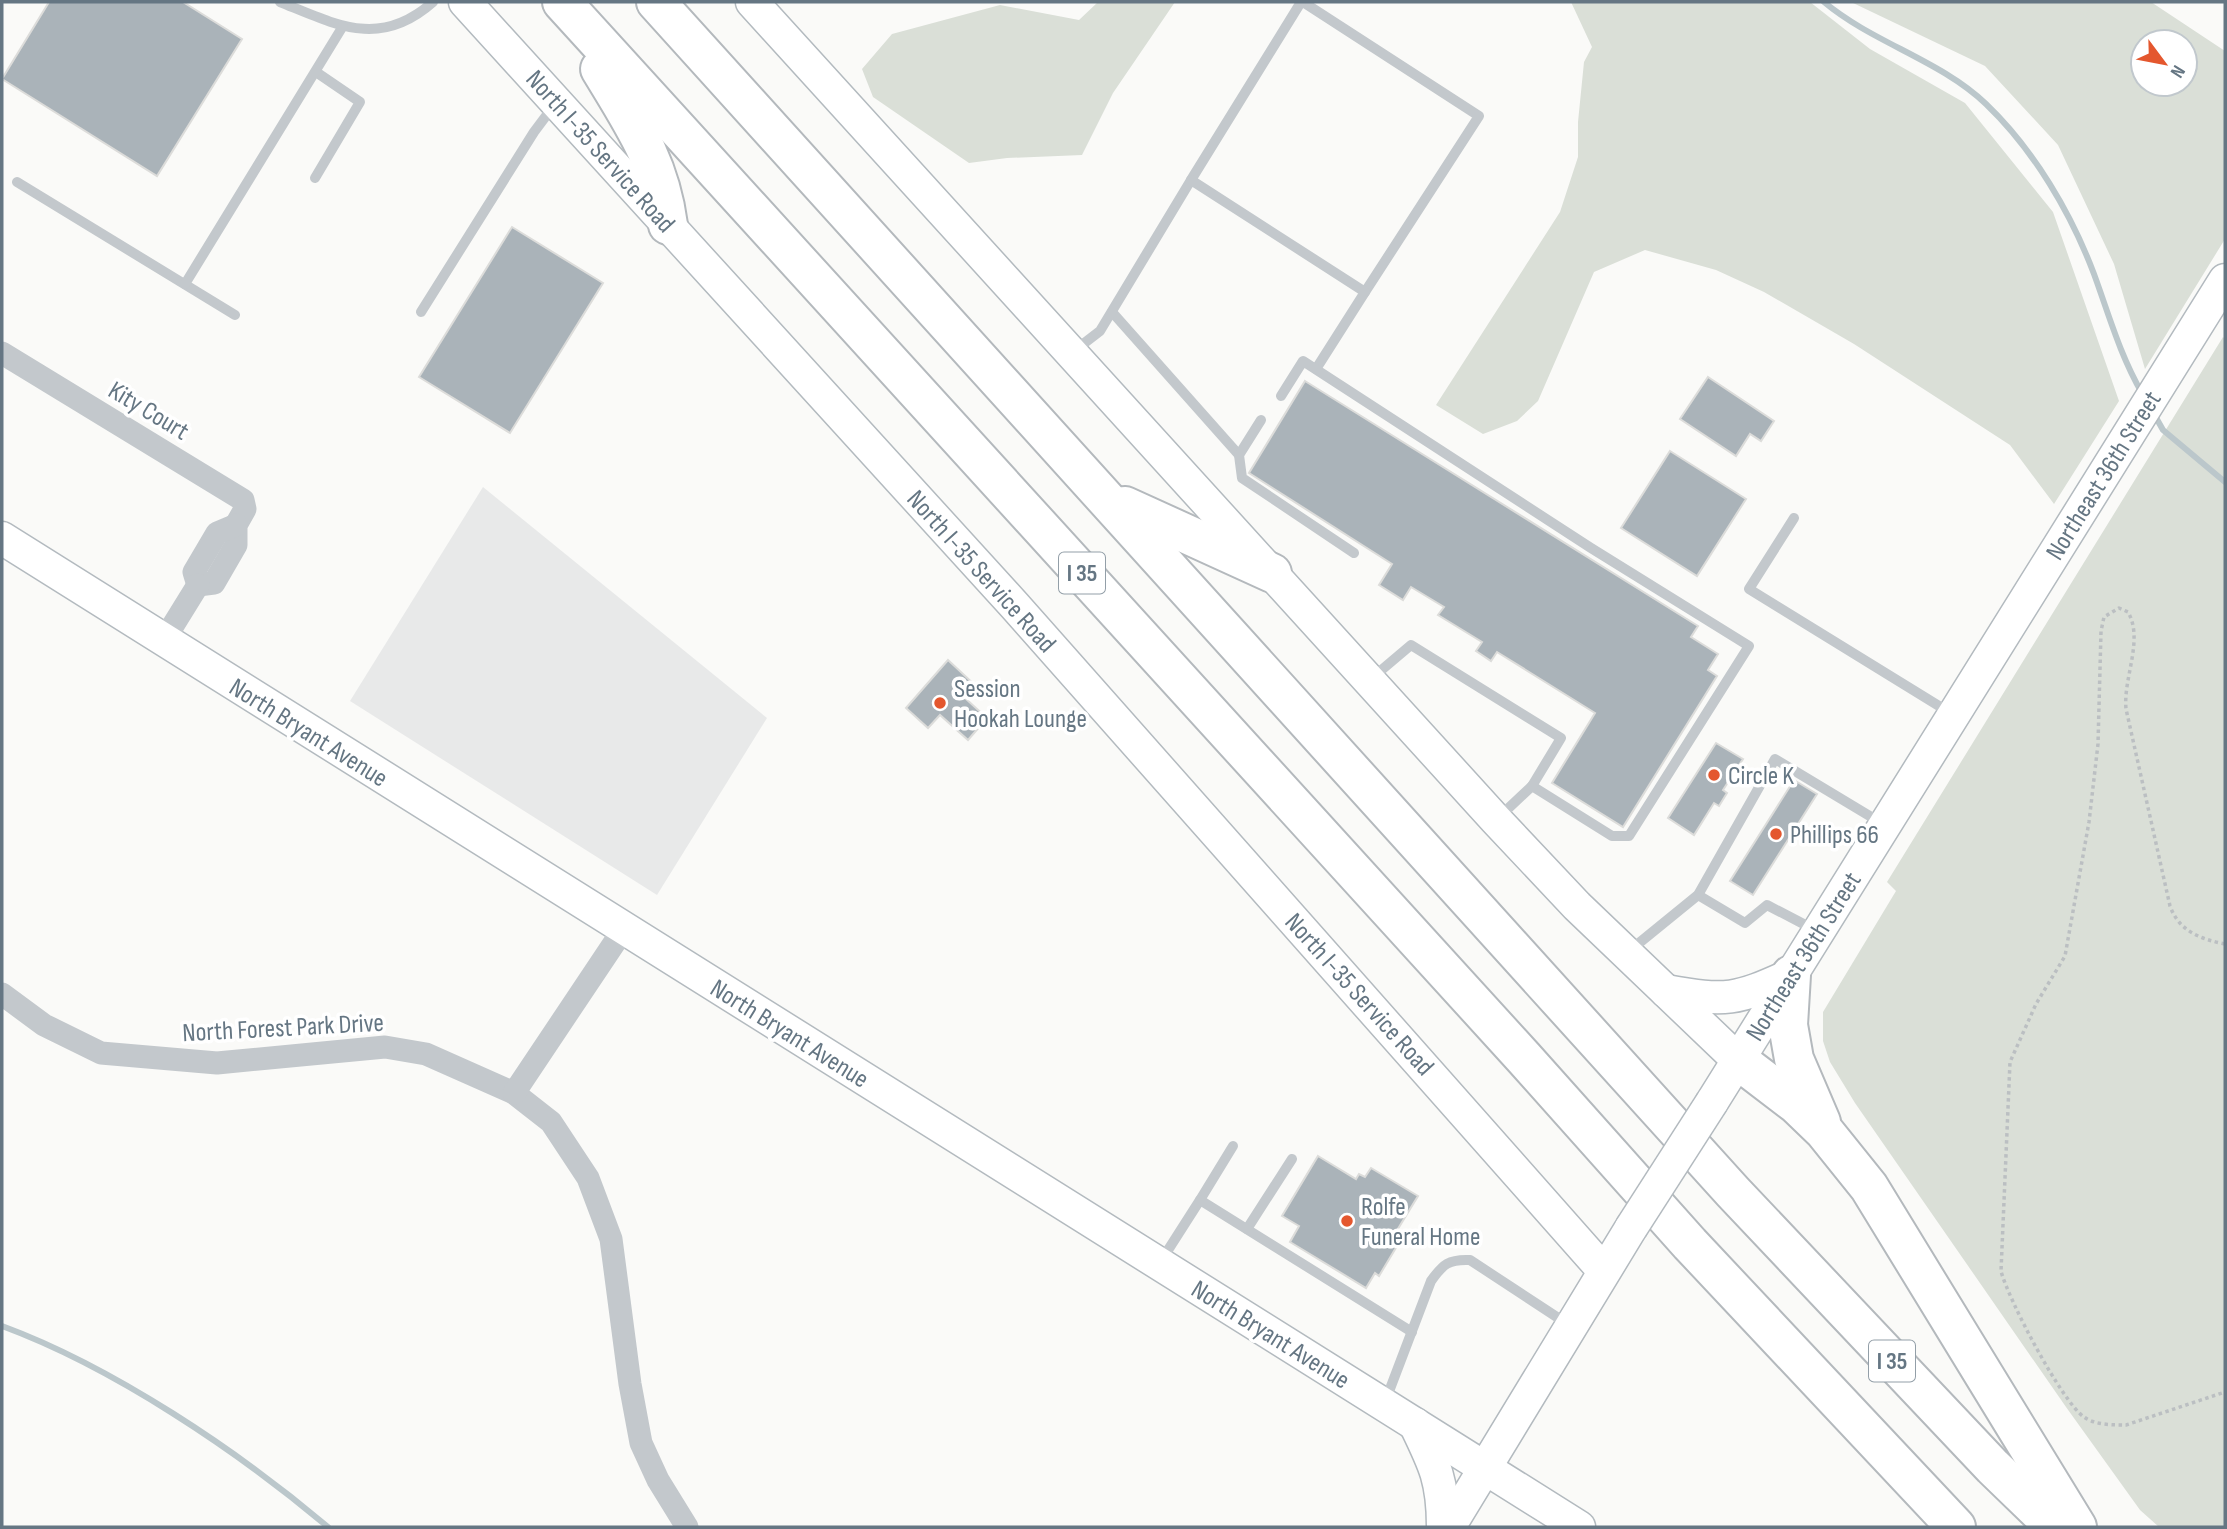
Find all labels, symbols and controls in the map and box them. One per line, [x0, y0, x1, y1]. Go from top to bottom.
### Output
north arrow [2129, 28, 2199, 98]
text: N [2165, 61, 2190, 82]
street label: North I-35 Service Road [519, 64, 681, 240]
street label: Kity Court [102, 375, 194, 447]
street label: Northeast 36th Street [2040, 386, 2169, 566]
street label: North I-35 Service Road [900, 484, 1062, 660]
road number: I 35 [1059, 552, 1105, 594]
street label: North Bryant Avenue [223, 672, 393, 794]
place label: Session Hookah Lounge [954, 674, 1087, 735]
marker: Session Hookah Lounge [932, 695, 948, 711]
place label: Circle K [1728, 761, 1794, 792]
marker: Circle K [1706, 767, 1722, 783]
place label: Phillips 66 [1790, 820, 1879, 851]
marker: Phillips 66 [1768, 826, 1784, 842]
street label: Northeast 36th Street [1740, 867, 1869, 1047]
street label: North I-35 Service Road [1278, 907, 1440, 1083]
street label: North Bryant Avenue [704, 973, 874, 1095]
street label: North Forest Park Drive [182, 1008, 385, 1049]
place label: Rolfe Funeral Home [1361, 1192, 1480, 1253]
marker: Rolfe Funeral Home [1339, 1213, 1355, 1229]
street label: North Bryant Avenue [1185, 1274, 1355, 1396]
road number: I 35 [1869, 1340, 1915, 1381]

